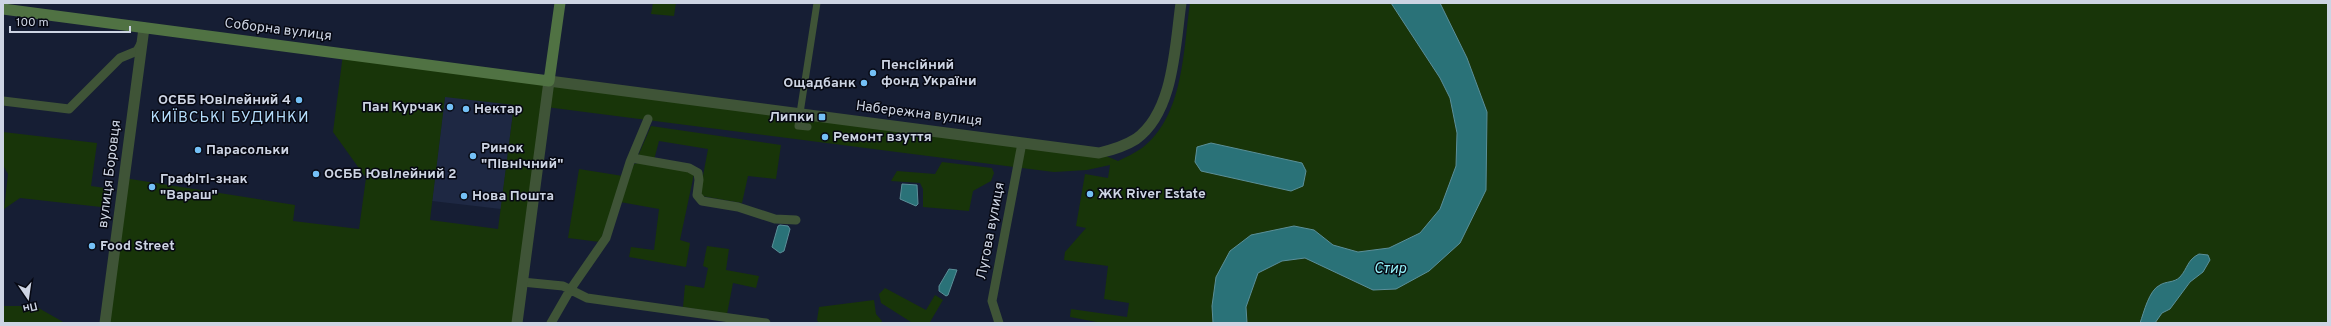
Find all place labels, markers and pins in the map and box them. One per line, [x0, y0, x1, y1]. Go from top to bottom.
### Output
place label: Пенсійний фонд України [881, 57, 977, 90]
marker: Пенсійний фонд України [868, 68, 878, 78]
place label: Ощадбанк [783, 75, 856, 92]
marker: Ощадбанк [859, 78, 869, 88]
place label: ОСББ Ювілейний 4 [158, 92, 291, 109]
marker: ОСББ Ювілейний 4 [294, 95, 304, 105]
place label: Пан Курчак [362, 99, 442, 116]
place label: Нектар [474, 101, 523, 118]
marker: Пан Курчак [445, 102, 455, 112]
marker: Нектар [461, 104, 471, 114]
place label: Липки [769, 109, 814, 126]
marker: Липки [817, 112, 827, 122]
place label: Ремонт взуття [833, 129, 932, 146]
marker: Ремонт взуття [820, 132, 830, 142]
place label: Ринок "Північний" [481, 140, 563, 173]
place label: Парасольки [206, 142, 289, 159]
marker: Парасольки [193, 145, 203, 155]
marker: Ринок "Північний" [468, 151, 478, 161]
place label: ОСББ Ювілейний 2 [324, 166, 457, 183]
marker: ОСББ Ювілейний 2 [311, 169, 321, 179]
place label: Графіті-знак "Вараш" [160, 171, 248, 204]
marker: Графіті-знак "Вараш" [147, 182, 157, 192]
place label: ЖК River Estate [1098, 186, 1206, 203]
place label: Нова Пошта [472, 188, 554, 205]
marker: ЖК River Estate [1085, 189, 1095, 199]
marker: Нова Пошта [459, 191, 469, 201]
place label: Food Street [100, 238, 175, 255]
marker: Food Street [87, 241, 97, 251]

